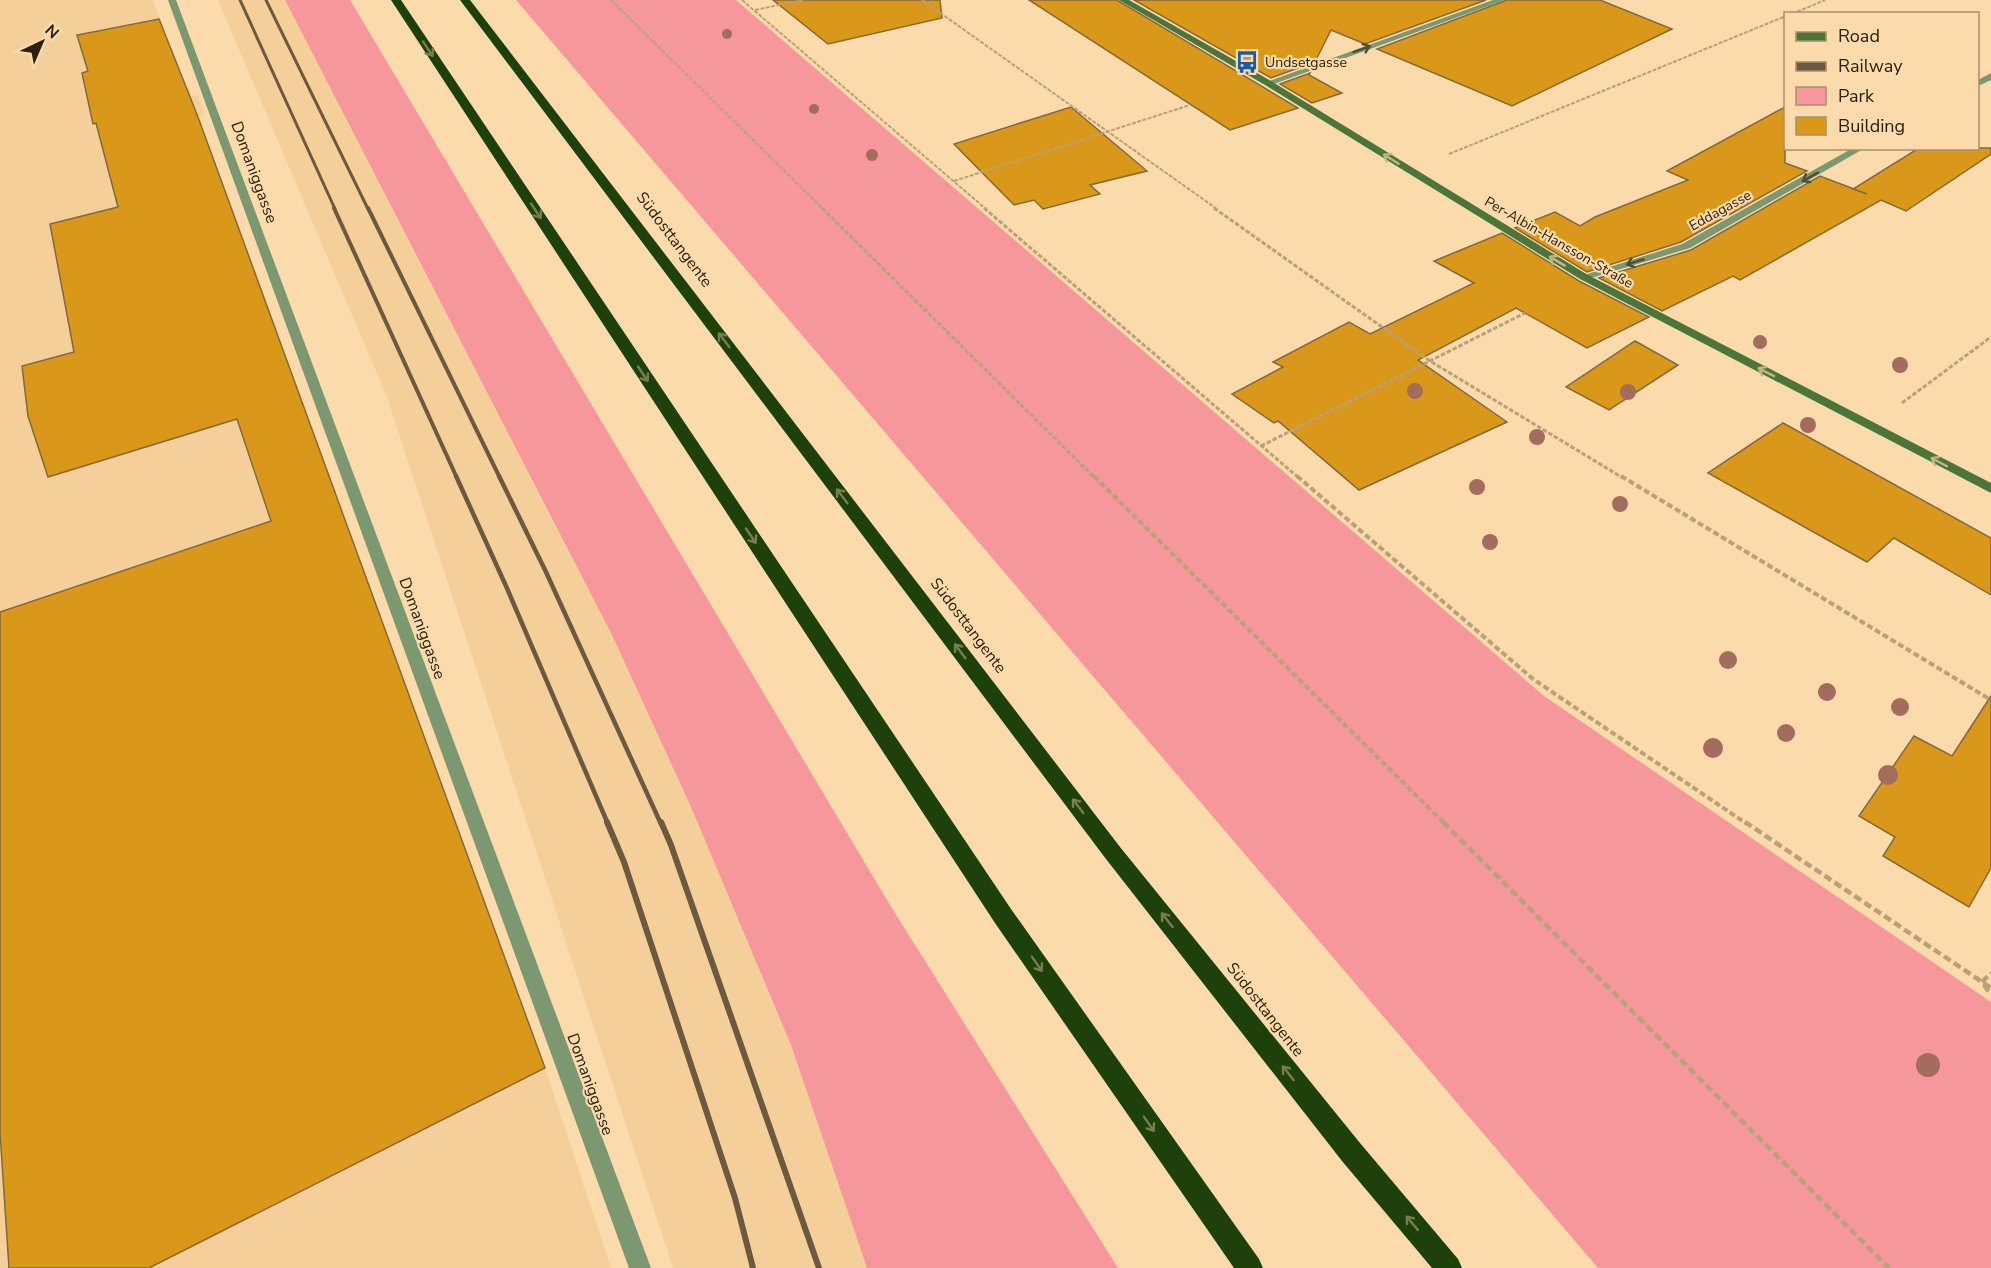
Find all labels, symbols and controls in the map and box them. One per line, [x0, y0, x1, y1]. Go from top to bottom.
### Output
north arrow [12, 12, 72, 72]
legend [1784, 12, 1979, 150]
text: N [40, 20, 64, 44]
text: Road [1838, 24, 1880, 48]
one-way arrow [422, 40, 434, 56]
one-way arrow [1352, 43, 1371, 54]
bus stop icon: Undsetgasse [1234, 49, 1260, 75]
place label: Undsetgasse [1265, 53, 1347, 72]
text: Railway [1838, 54, 1903, 78]
text: Park [1838, 84, 1875, 108]
text: Building [1838, 114, 1905, 138]
street label: Domaniggasse [225, 118, 283, 226]
one-way arrow [1383, 152, 1400, 164]
one-way arrow [1802, 171, 1819, 183]
street label: Eddagasse [1686, 186, 1755, 235]
street label: Südosttangente [631, 187, 717, 292]
street label: Per-Albin-Hansson-Straße [1481, 192, 1637, 293]
one-way arrow [530, 202, 542, 219]
one-way arrow [1549, 254, 1566, 266]
one-way arrow [1626, 257, 1645, 268]
one-way arrow [717, 333, 730, 349]
one-way arrow [637, 365, 650, 382]
one-way arrow [1758, 366, 1775, 378]
one-way arrow [1931, 456, 1948, 468]
one-way arrow [835, 488, 848, 504]
one-way arrow [745, 527, 757, 544]
street label: Südosttangente [925, 573, 1011, 678]
street label: Domaniggasse [393, 574, 451, 682]
one-way arrow [953, 643, 966, 659]
one-way arrow [1071, 798, 1084, 814]
one-way arrow [1160, 912, 1173, 928]
one-way arrow [1031, 956, 1043, 972]
street label: Südosttangente [1221, 958, 1309, 1061]
street label: Domaniggasse [561, 1030, 619, 1138]
one-way arrow [1282, 1065, 1295, 1081]
one-way arrow [1143, 1115, 1155, 1132]
one-way arrow [1405, 1215, 1418, 1231]

